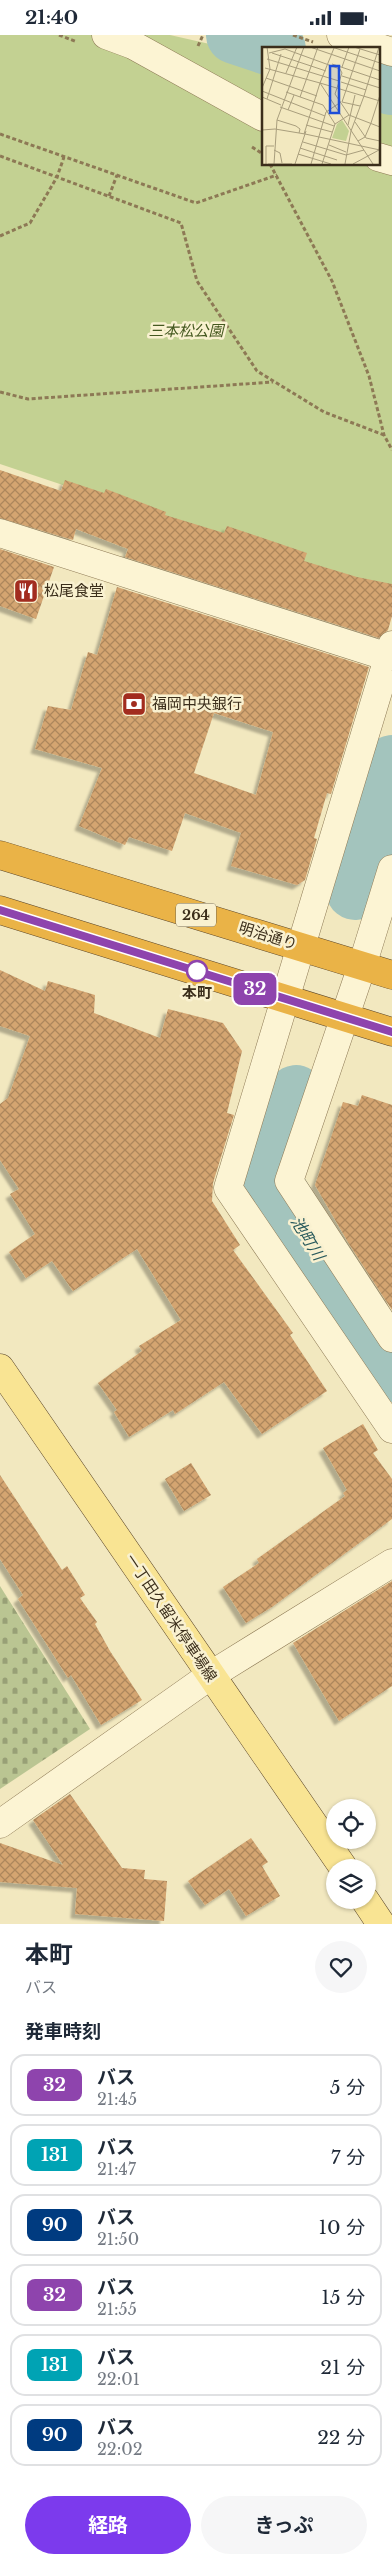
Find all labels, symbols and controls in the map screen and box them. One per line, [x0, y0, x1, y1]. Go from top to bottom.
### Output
text: 21:40 [25, 6, 78, 29]
inset map [262, 47, 380, 165]
park label: 三本松公園 [148, 321, 225, 340]
restaurant icon: 松尾食堂 [13, 578, 39, 604]
place label: 松尾食堂 [44, 581, 104, 600]
bank icon: 福岡中央銀行 [121, 691, 147, 717]
place label: 福岡中央銀行 [152, 694, 242, 713]
road number: 264 [176, 903, 216, 927]
street label: 明治通り [237, 918, 300, 953]
marker: 本町 [186, 960, 208, 982]
line badge: 32 [232, 973, 278, 1005]
text: 32 [243, 978, 267, 1000]
place label: 本町 [182, 983, 212, 1002]
water label: 池町川 [287, 1212, 330, 1265]
street label: 一丁田久留米停車場線 [122, 1550, 221, 1685]
map controls [326, 1799, 376, 1909]
button: locate [326, 1799, 376, 1849]
button: layers [326, 1859, 376, 1909]
text: 本町 [25, 1940, 73, 1969]
button: heart [315, 1941, 367, 1993]
text: バス [25, 1977, 57, 1997]
text: 発車時刻 [25, 2020, 101, 2043]
text: バス [97, 2066, 135, 2089]
text: 32 [43, 2074, 66, 2096]
text: 5 分 [330, 2076, 365, 2099]
text: 21:45 [97, 2089, 137, 2109]
text: バス [97, 2136, 135, 2159]
text: 131 [41, 2144, 68, 2166]
text: 7 分 [331, 2146, 365, 2169]
text: 21:47 [97, 2159, 136, 2179]
text: バス [97, 2206, 135, 2229]
text: 90 [42, 2214, 67, 2236]
text: 10 分 [319, 2216, 365, 2239]
text: 21:50 [97, 2229, 139, 2249]
text: バス [97, 2276, 135, 2299]
text: 32 [43, 2284, 66, 2306]
text: 15 分 [321, 2286, 365, 2309]
text: 21:55 [97, 2299, 137, 2319]
text: バス [97, 2346, 135, 2369]
text: 131 [41, 2354, 68, 2376]
text: 21 分 [320, 2356, 365, 2379]
text: 22:01 [97, 2369, 140, 2389]
text: バス [97, 2416, 135, 2439]
text: 90 [42, 2424, 67, 2446]
text: 22 分 [317, 2426, 365, 2449]
text: 22:02 [97, 2439, 143, 2459]
button: 経路 [25, 2496, 191, 2554]
button: きっぷ [201, 2496, 367, 2554]

